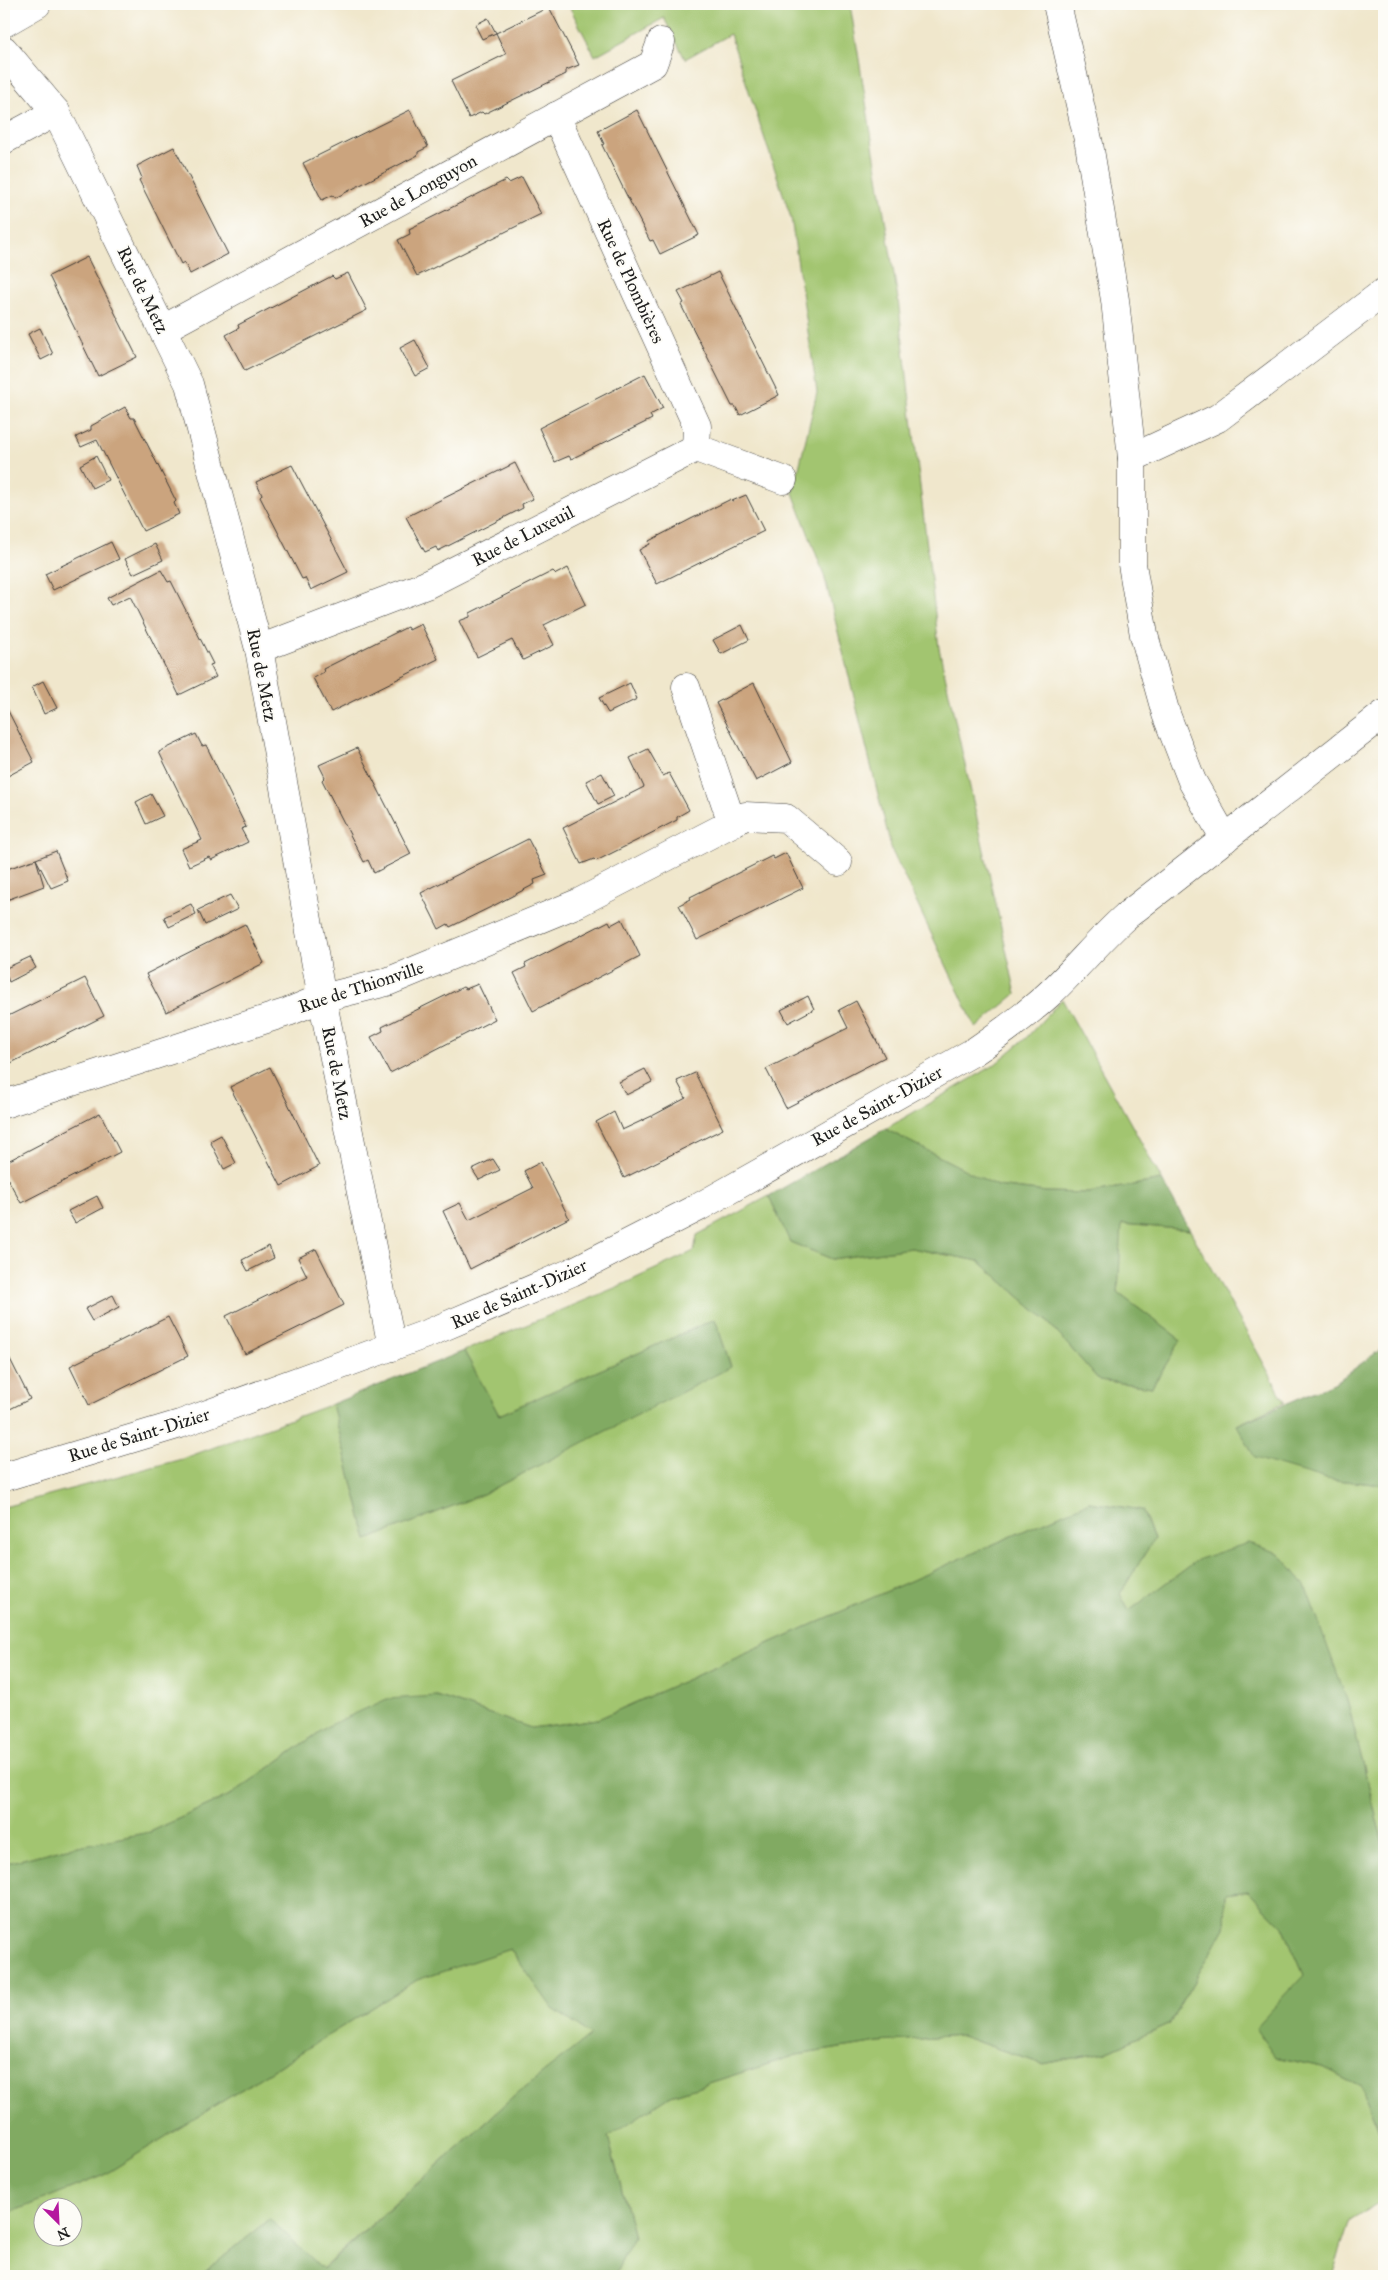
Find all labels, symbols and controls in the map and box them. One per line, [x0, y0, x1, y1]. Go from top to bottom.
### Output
street label: Rue de Longuyon [355, 149, 482, 233]
street label: Rue de Plombières [593, 215, 669, 347]
street label: Rue de Metz [112, 243, 174, 337]
street label: Rue de Luxeuil [468, 501, 578, 571]
street label: Rue de Metz [242, 627, 282, 723]
street label: Rue de Thionville [295, 956, 427, 1018]
street label: Rue de Metz [317, 1025, 357, 1121]
street label: Rue de Saint-Dizier [807, 1061, 947, 1151]
street label: Rue de Saint-Dizier [447, 1254, 591, 1334]
street label: Rue de Saint-Dizier [66, 1403, 213, 1467]
north arrow [32, 2198, 82, 2248]
text: N [54, 2223, 72, 2244]

